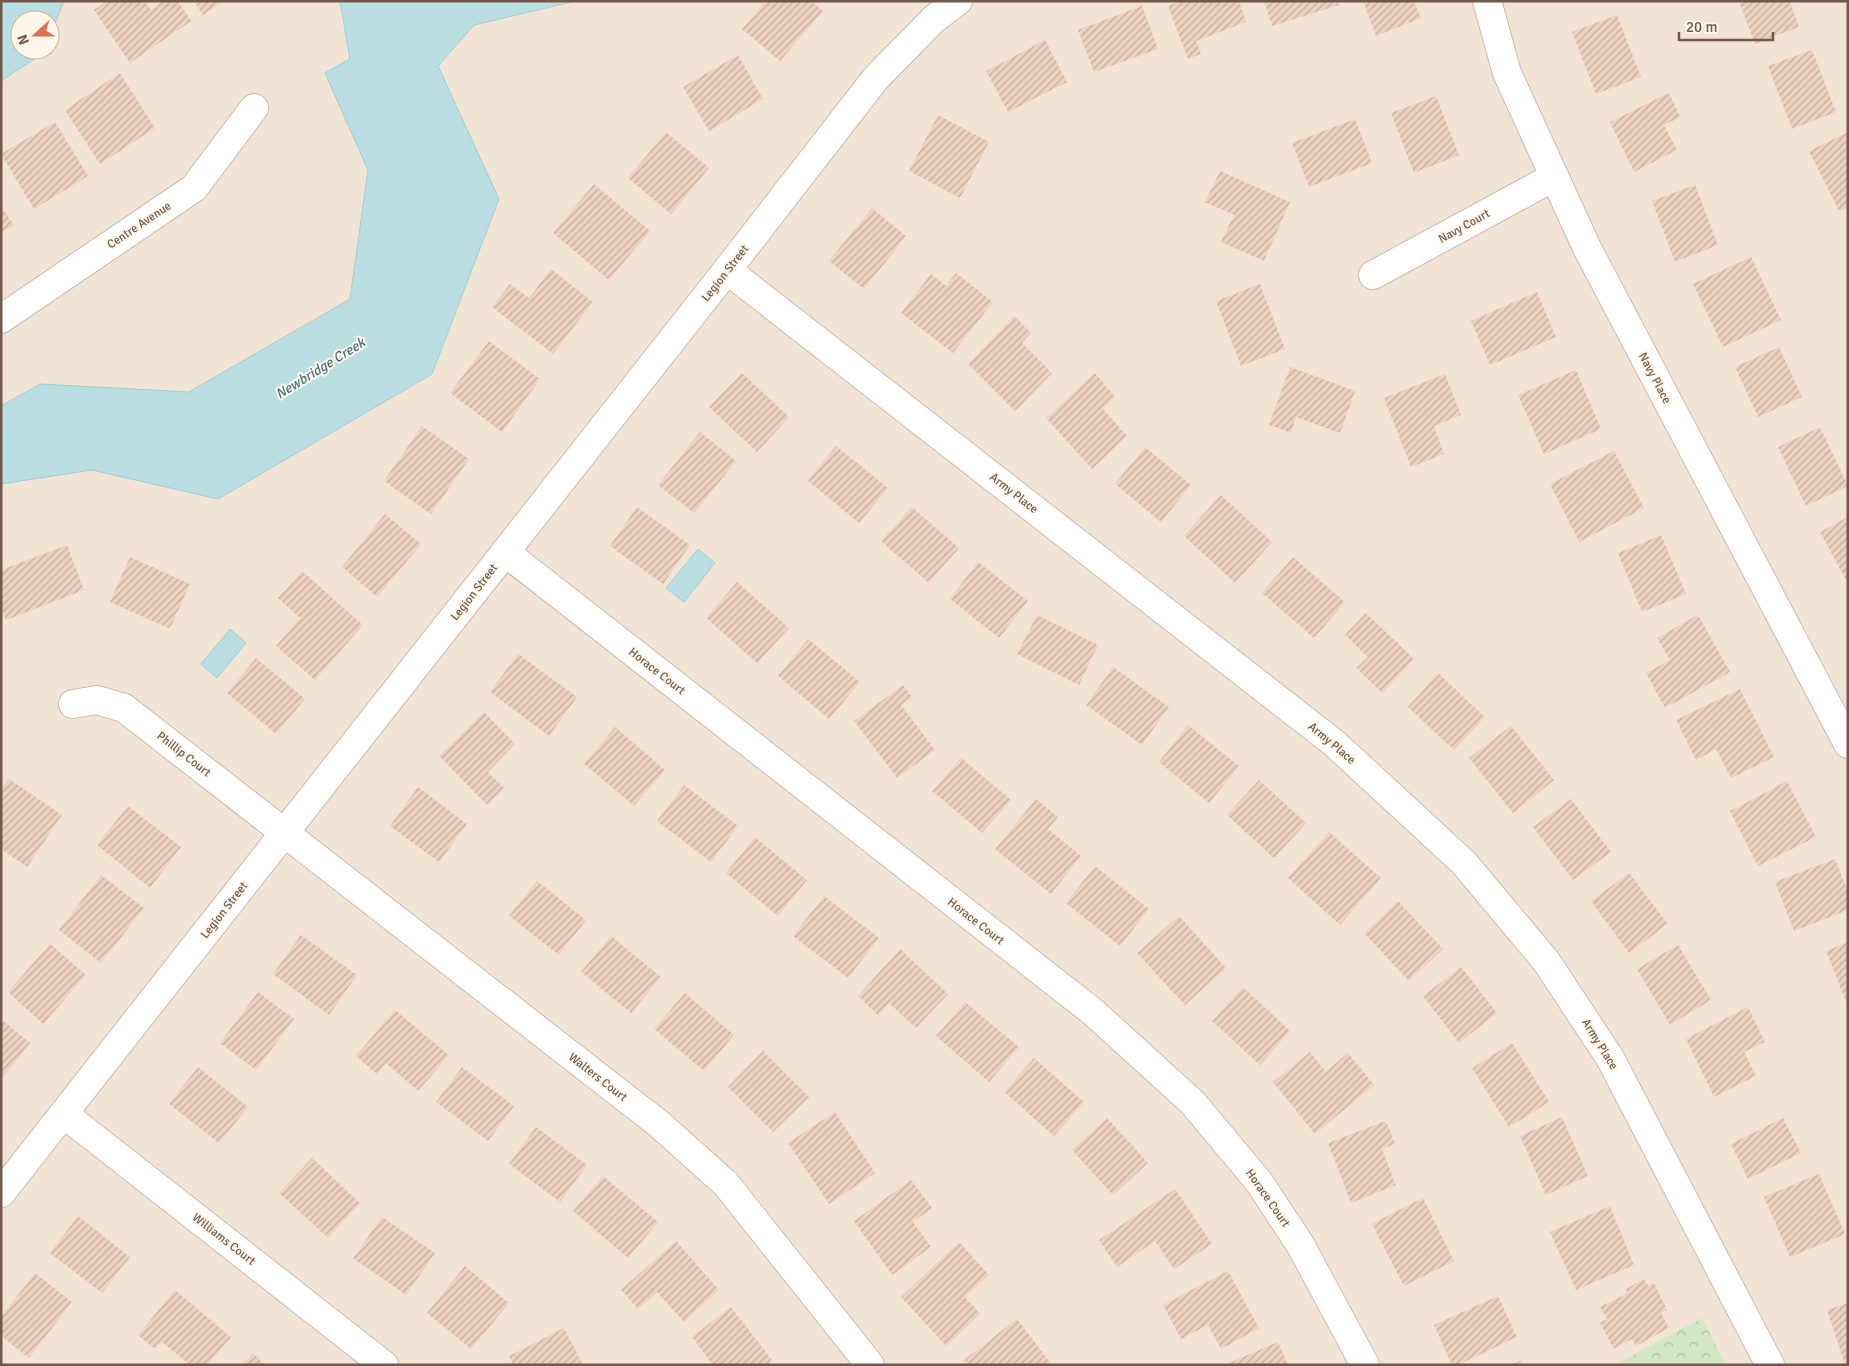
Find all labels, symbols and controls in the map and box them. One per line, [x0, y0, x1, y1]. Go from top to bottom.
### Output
north arrow [10, 10, 60, 60]
scale bar [1679, 10, 1773, 42]
text: 20 m [1686, 18, 1717, 36]
text: N [14, 32, 33, 47]
street label: Centre Avenue [104, 198, 174, 252]
street label: Navy Court [1436, 206, 1493, 247]
street label: Legion Street [698, 242, 752, 305]
water label: Newbridge Creek [272, 333, 370, 403]
street label: Navy Place [1635, 350, 1674, 406]
street label: Army Place [986, 470, 1041, 517]
street label: Legion Street [447, 561, 501, 624]
street label: Horace Court [625, 645, 688, 698]
street label: Army Place [1305, 719, 1358, 768]
street label: Phillip Court [154, 729, 214, 780]
street label: Legion Street [197, 879, 251, 942]
street label: Horace Court [944, 895, 1007, 948]
street label: Army Place [1578, 1016, 1621, 1073]
street label: Walters Court [565, 1050, 630, 1105]
street label: Horace Court [1242, 1166, 1293, 1230]
street label: Williams Court [189, 1210, 258, 1269]

